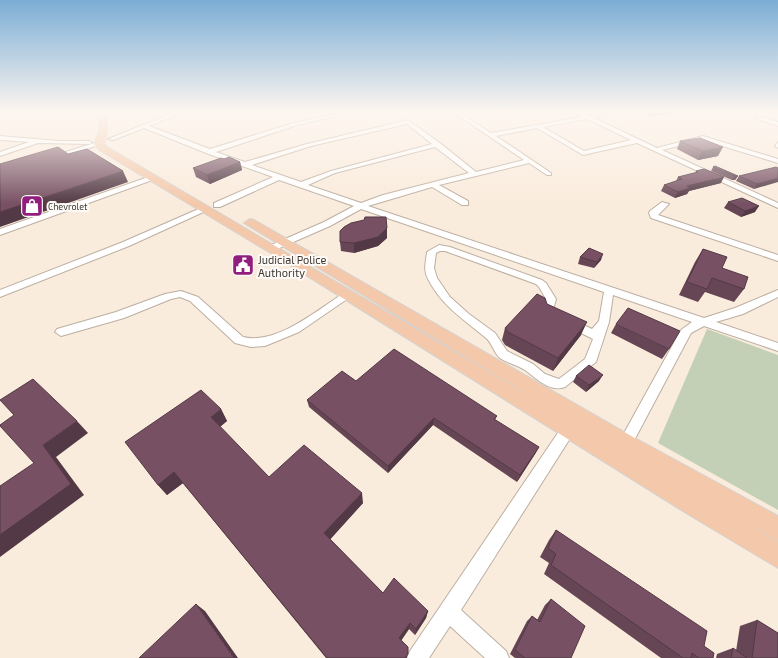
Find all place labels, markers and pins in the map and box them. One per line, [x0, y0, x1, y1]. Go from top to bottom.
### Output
shop icon: Chevrolet [19, 193, 45, 219]
place label: Chevrolet [48, 201, 88, 212]
public building icon: Judicial Police Authority [230, 252, 256, 278]
place label: Judicial Police Authority [258, 253, 327, 279]

